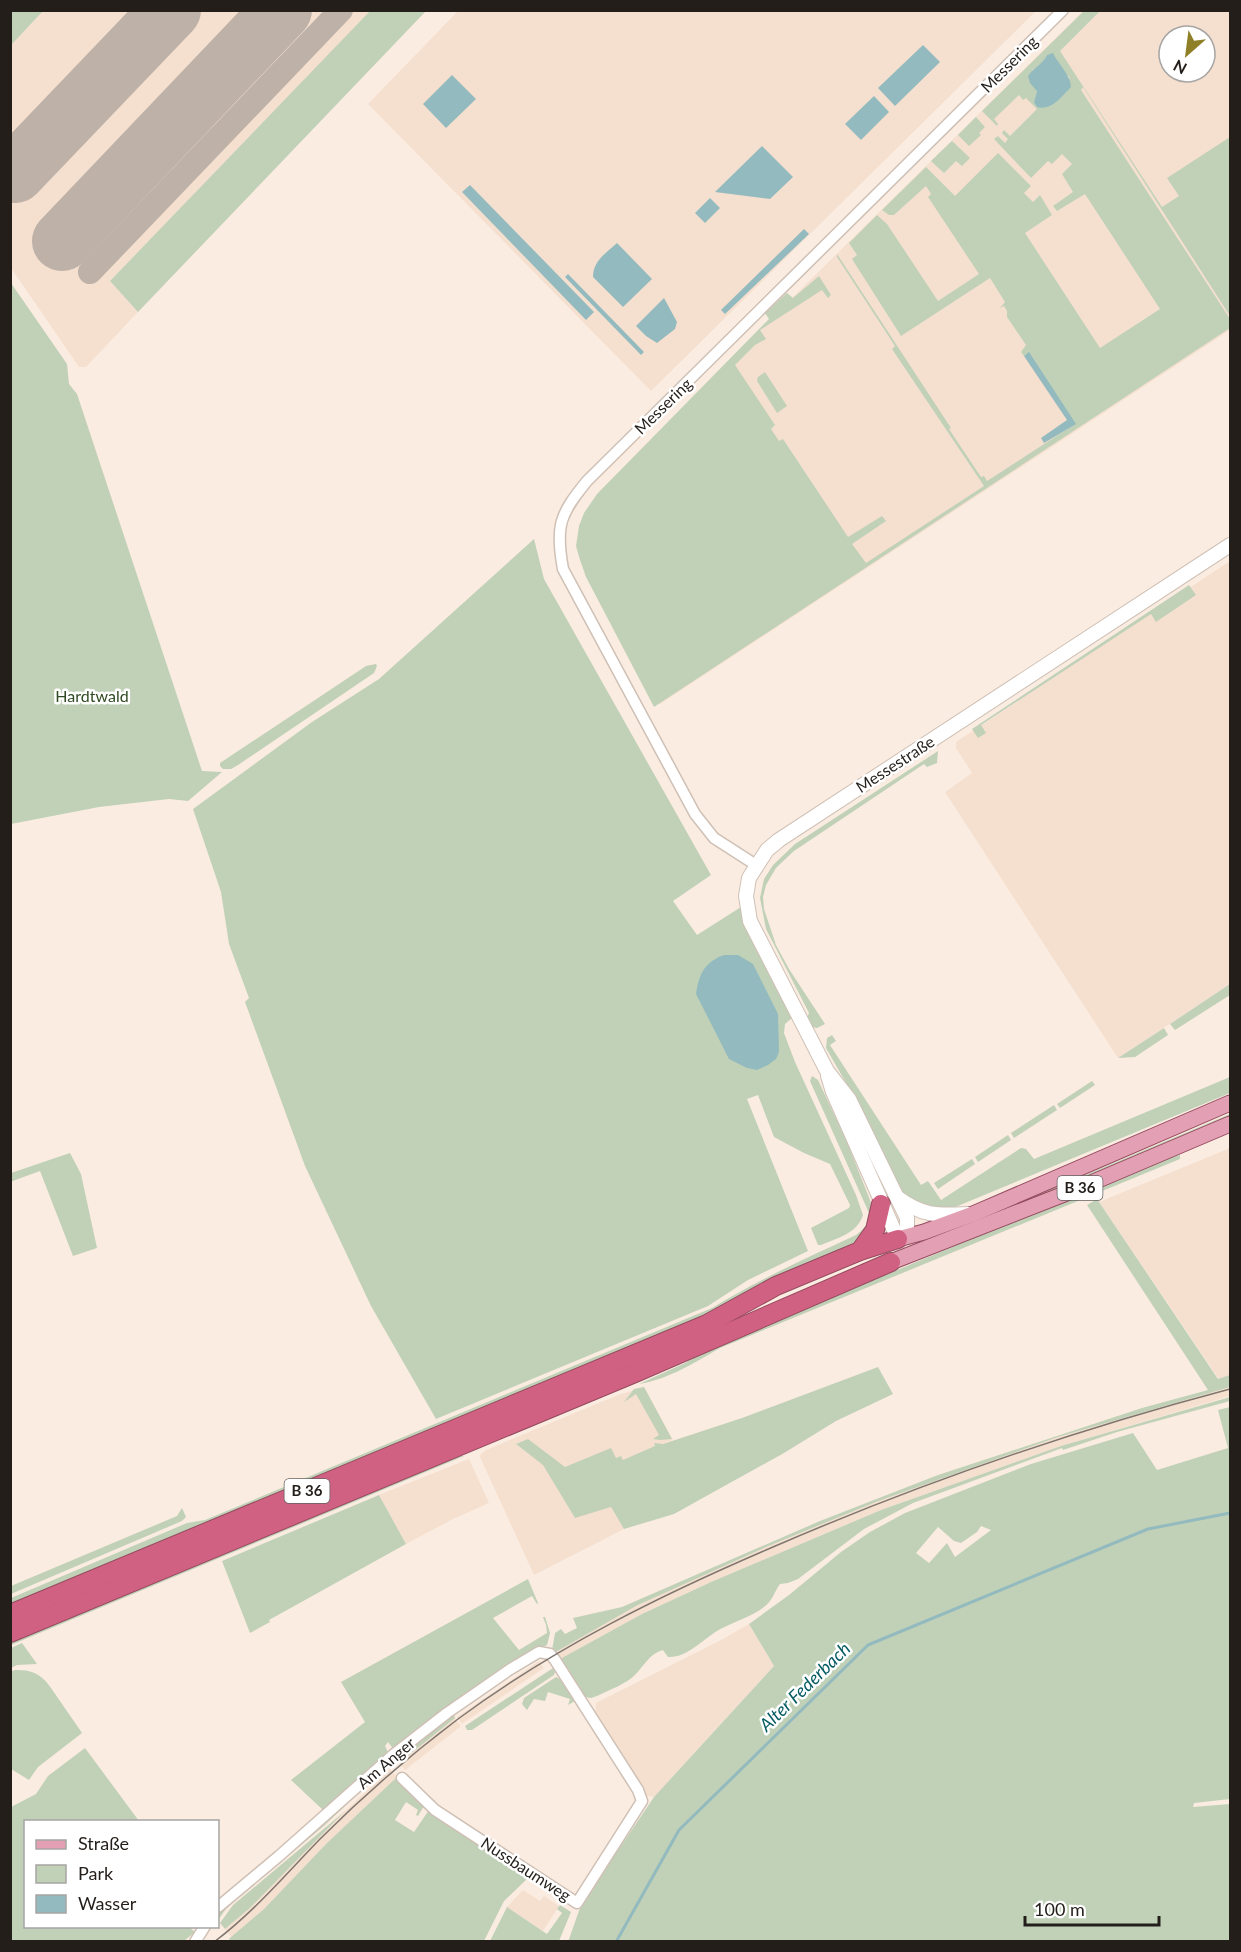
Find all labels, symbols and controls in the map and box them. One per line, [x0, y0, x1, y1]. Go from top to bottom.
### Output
north arrow [1157, 24, 1217, 84]
street label: Messering [976, 31, 1041, 96]
text: N [1170, 56, 1190, 79]
street label: Messering [630, 374, 695, 438]
park label: Hardtwald [55, 686, 129, 705]
street label: Messestraße [852, 731, 937, 796]
road number: B 36 [1058, 1176, 1102, 1200]
road number: B 36 [284, 1479, 330, 1503]
water label: Alter Federbach [753, 1637, 854, 1736]
street label: Am Anger [353, 1733, 419, 1792]
legend [24, 1820, 219, 1928]
text: Straße [78, 1832, 129, 1854]
street label: Nussbaumweg [478, 1833, 575, 1905]
text: Park [78, 1862, 114, 1884]
scale bar [1025, 1889, 1158, 1927]
text: Wasser [78, 1892, 137, 1914]
text: 100 m [1034, 1898, 1085, 1920]

